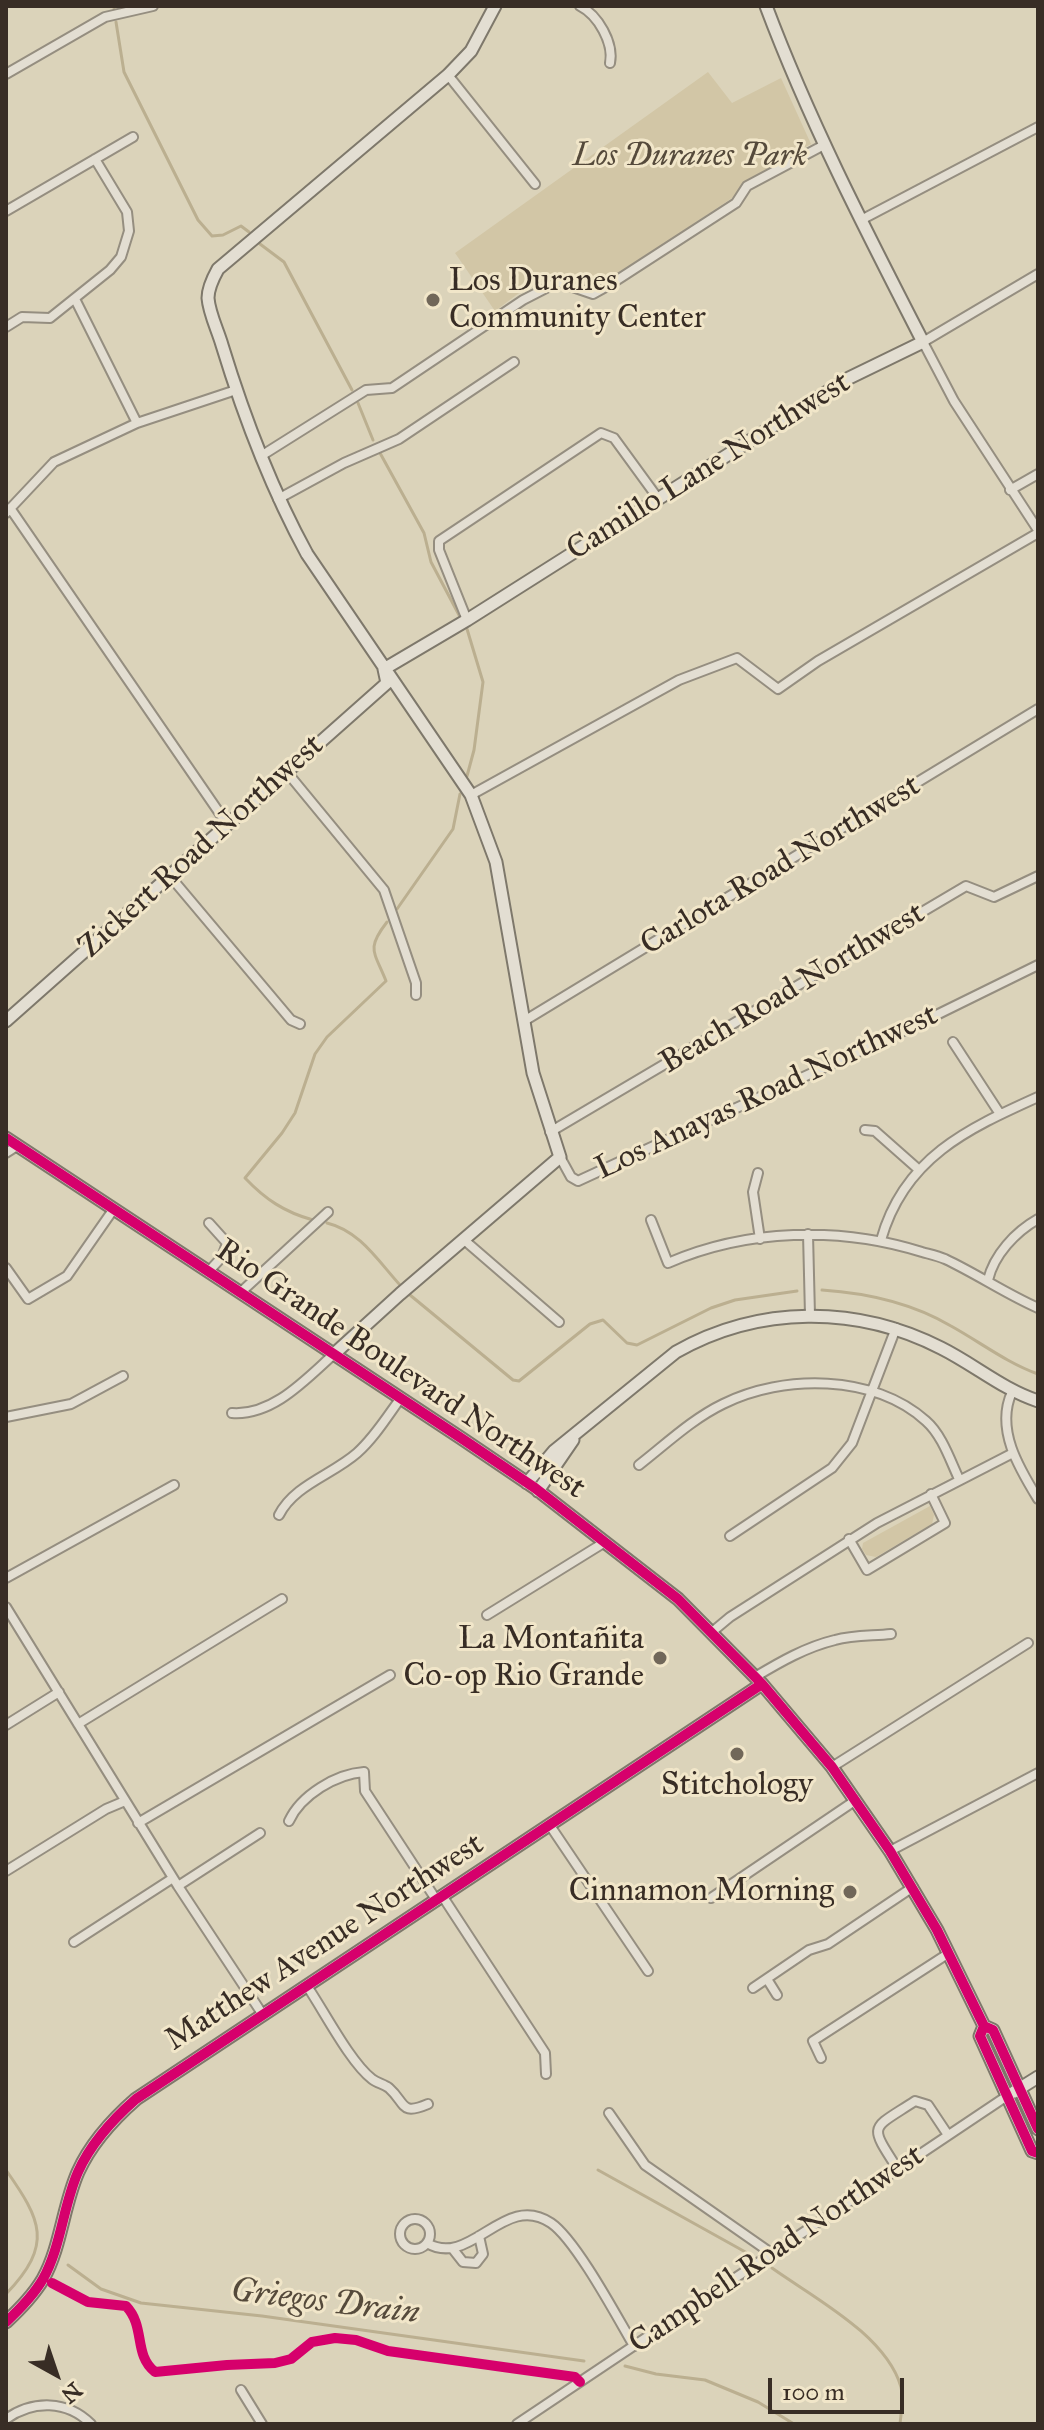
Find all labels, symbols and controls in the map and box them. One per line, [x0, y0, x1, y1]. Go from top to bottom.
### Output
park label: Los Duranes Park [573, 138, 807, 176]
place label: Los Duranes Community Center [449, 263, 706, 338]
marker: Los Duranes Community Center [424, 291, 442, 309]
street label: Camillo Lane Northwest [560, 364, 858, 570]
street label: Zickert Road Northwest [72, 727, 332, 967]
street label: Carlota Road Northwest [634, 767, 928, 965]
street label: Beach Road Northwest [654, 895, 932, 1083]
street label: Los Anayas Road Northwest [590, 997, 944, 1189]
street label: Rio Grande Boulevard Northwest [208, 1232, 592, 1508]
place label: La Montañita Co-op Rio Grande [403, 1621, 644, 1696]
marker: La Montañita Co-op Rio Grande [651, 1649, 669, 1667]
marker: Stitchology [728, 1745, 746, 1763]
place label: Stitchology [661, 1767, 813, 1805]
street label: Matthew Avenue Northwest [159, 1826, 491, 2060]
place label: Cinnamon Morning [569, 1873, 834, 1911]
marker: Cinnamon Morning [841, 1883, 859, 1901]
street label: Campbell Road Northwest [622, 2137, 932, 2363]
water label: Griegos Drain [228, 2271, 422, 2335]
north arrow [16, 2334, 96, 2414]
scale bar [772, 2362, 908, 2412]
text: N [56, 2376, 88, 2409]
text: 100 m [782, 2377, 845, 2407]

